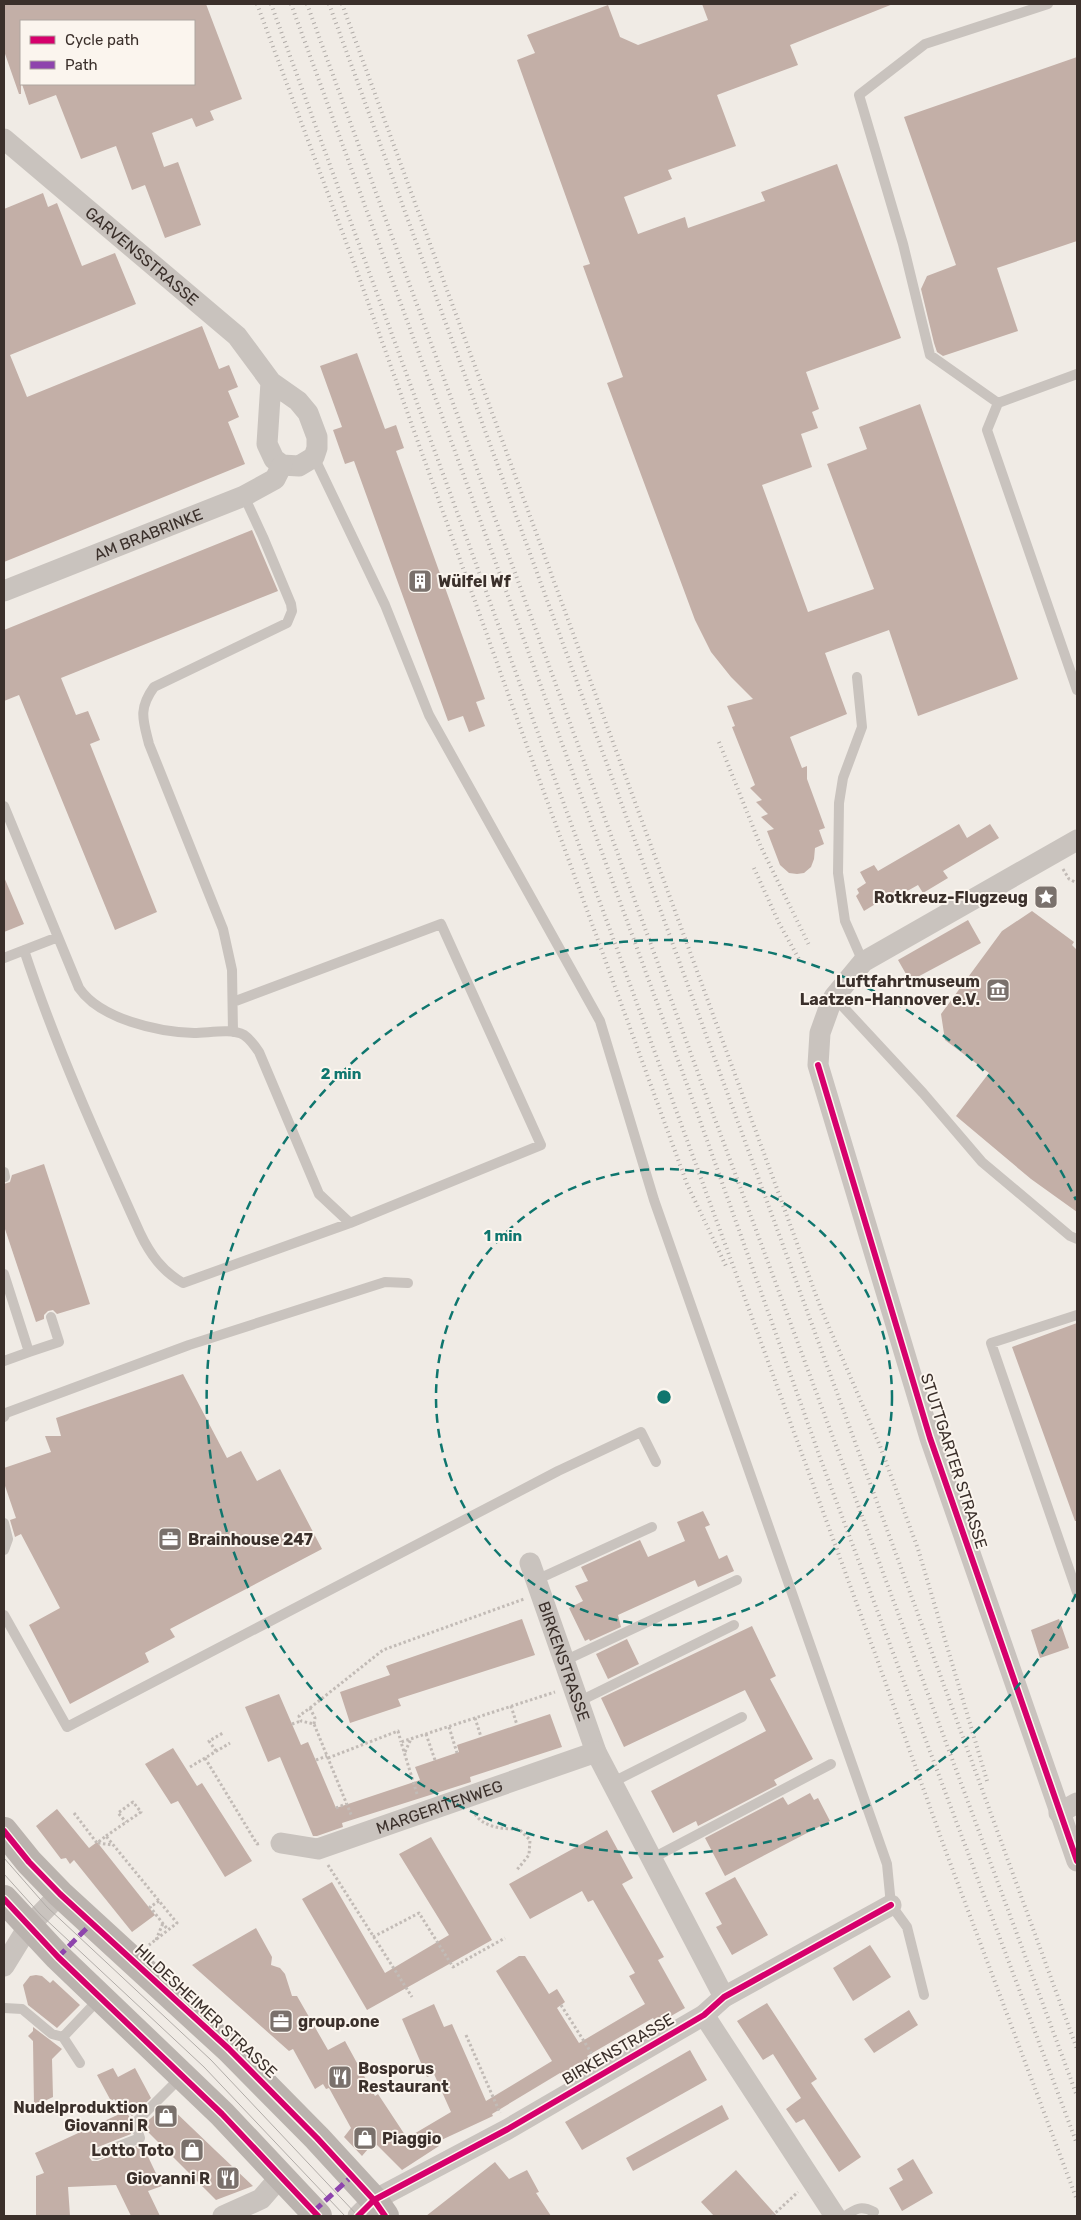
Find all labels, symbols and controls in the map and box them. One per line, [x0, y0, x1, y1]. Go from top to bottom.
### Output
legend [20, 20, 195, 85]
text: Cycle path [65, 31, 139, 49]
text: Path [65, 56, 98, 74]
street label: GARVENSSTRASSE [82, 203, 203, 309]
street label: AM BRABRINKE [91, 504, 205, 564]
building icon: Wülfel Wf [407, 568, 433, 594]
place label: Wülfel Wf [438, 572, 512, 591]
place icon: Rotkreuz-Flugzeug [1033, 884, 1059, 910]
place label: Rotkreuz-Flugzeug [874, 888, 1028, 907]
place label: Luftfahrtmuseum Laatzen-Hannover e.V. [800, 972, 980, 1009]
museum icon: Luftfahrtmuseum Laatzen-Hannover e.V. [985, 977, 1011, 1003]
text: 2 min [321, 1065, 361, 1083]
text: 1 min [484, 1227, 522, 1245]
street label: STUTTGARTER STRASSE [917, 1371, 991, 1551]
centre of rings [655, 1388, 673, 1406]
office icon: Brainhouse 247 [157, 1526, 183, 1552]
place label: Brainhouse 247 [188, 1530, 313, 1549]
street label: BIRKENSTRASSE [535, 1599, 594, 1724]
street label: MARGERITENWEG [374, 1776, 505, 1838]
street label: HILDESHEIMER STRASSE [131, 1940, 281, 2082]
office icon: group.one [268, 2008, 294, 2034]
street label: BIRKENSTRASSE [559, 2009, 677, 2089]
place label: group.one [298, 2012, 379, 2031]
place label: Bosporus Restaurant [358, 2059, 449, 2096]
restaurant icon: Bosporus Restaurant [327, 2064, 353, 2090]
place label: Nudelproduktion Giovanni R [13, 2098, 148, 2135]
shop icon: Nudelproduktion Giovanni R [153, 2103, 179, 2129]
shop icon: Piaggio [352, 2125, 378, 2151]
place label: Piaggio [382, 2129, 442, 2148]
shop icon: Lotto Toto [179, 2137, 205, 2163]
place label: Lotto Toto [91, 2141, 174, 2160]
restaurant icon: Giovanni R [215, 2165, 241, 2191]
place label: Giovanni R [126, 2169, 210, 2188]

